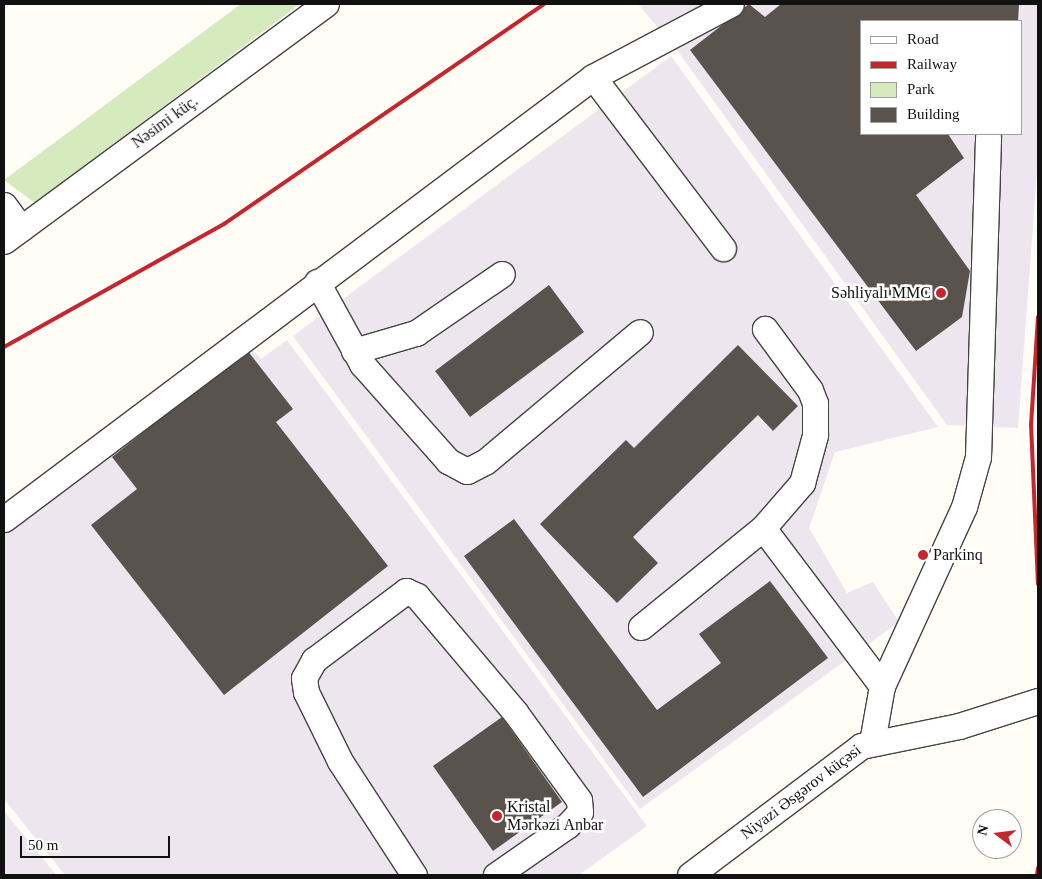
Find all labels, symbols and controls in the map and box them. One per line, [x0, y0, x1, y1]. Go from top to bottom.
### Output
legend [860, 20, 1022, 135]
text: Road [907, 31, 939, 47]
text: Railway [907, 56, 957, 72]
text: Park [907, 81, 935, 97]
street label: Nəsimi küç. [128, 92, 202, 152]
text: Building [907, 106, 960, 122]
place label: Səhliyalı MMC [831, 283, 931, 303]
marker: Səhliyalı MMC [935, 287, 947, 299]
place label: Parkinq [933, 545, 983, 565]
marker: Parkinq [917, 549, 929, 561]
street label: Niyazi Əsgərov küçəsi [737, 740, 865, 844]
place label: Kristal Mərkəzi Anbar [507, 797, 604, 835]
north arrow [972, 809, 1022, 859]
marker: Kristal Mərkəzi Anbar [491, 810, 503, 822]
text: N [974, 823, 992, 837]
scale bar [22, 826, 172, 858]
text: 50 m [28, 837, 58, 853]

